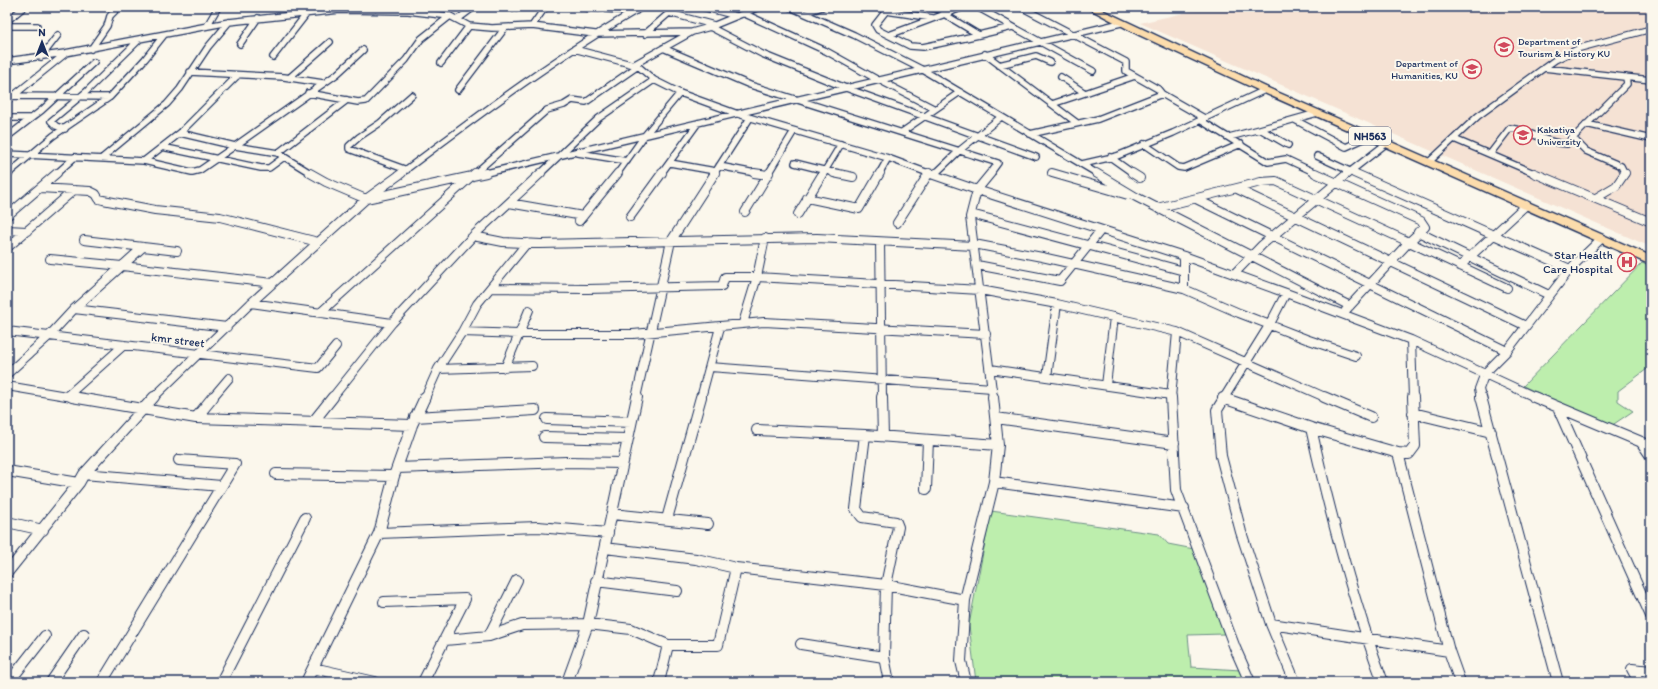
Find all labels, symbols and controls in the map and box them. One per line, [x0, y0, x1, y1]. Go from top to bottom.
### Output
north arrow [22, 22, 62, 62]
text: N [38, 26, 46, 39]
place label: Department of Tourism & History KU [1518, 35, 1610, 60]
school or university icon: Department of Tourism & History KU [1493, 36, 1515, 58]
place label: Department of Humanities, KU [1391, 57, 1458, 82]
school or university icon: Department of Humanities, KU [1461, 58, 1483, 80]
place label: Kakatiya University [1537, 123, 1581, 148]
school or university icon: Kakatiya University [1512, 124, 1534, 146]
road number: NH563 [1349, 127, 1391, 145]
place label: Star Health Care Hospital [1543, 248, 1614, 276]
hospital icon: Star Health Care Hospital [1616, 251, 1638, 273]
street label: kmr street [150, 330, 206, 350]

